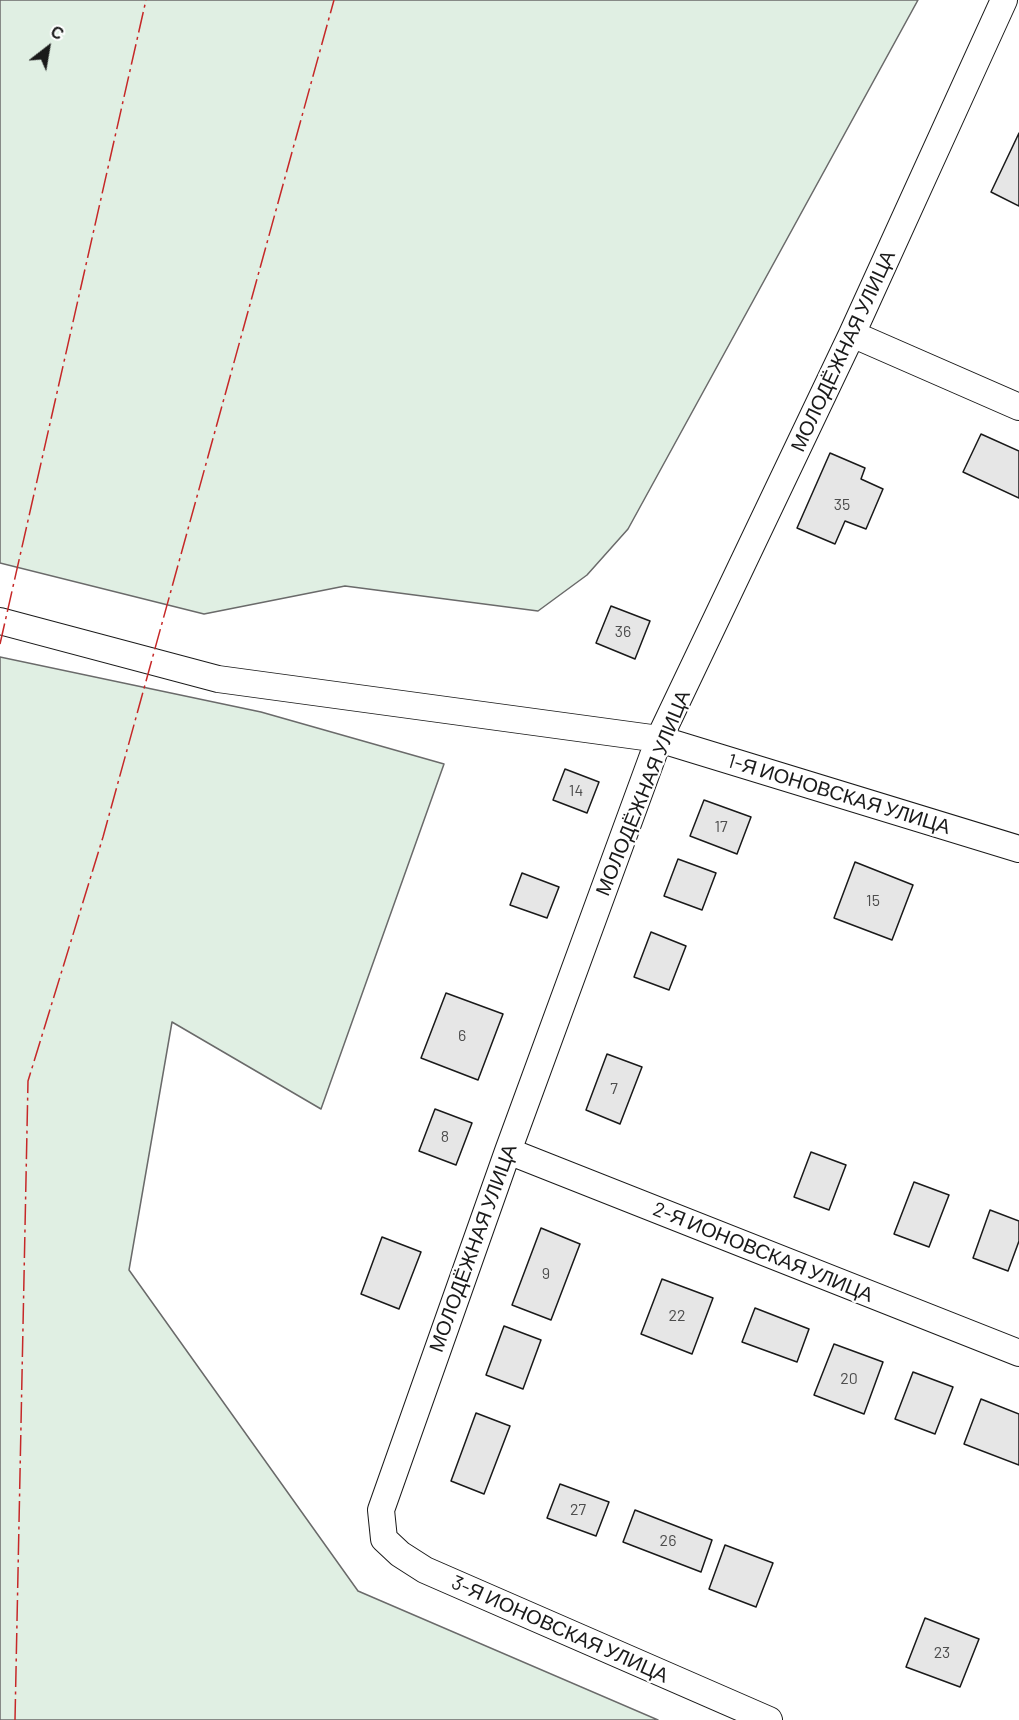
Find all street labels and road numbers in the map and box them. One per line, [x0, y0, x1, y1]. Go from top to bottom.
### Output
street label: МОЛОДЁЖНАЯ УЛИЦА [786, 246, 900, 456]
street label: МОЛОДЁЖНАЯ УЛИЦА [591, 687, 695, 899]
street label: 1-Я ИОНОВСКАЯ УЛИЦА [725, 749, 953, 839]
street label: МОЛОДЁЖНАЯ УЛИЦА [424, 1141, 522, 1355]
street label: 2-Я ИОНОВСКАЯ УЛИЦА [649, 1197, 877, 1307]
street label: 3-Я ИОНОВСКАЯ УЛИЦА [448, 1570, 672, 1688]

